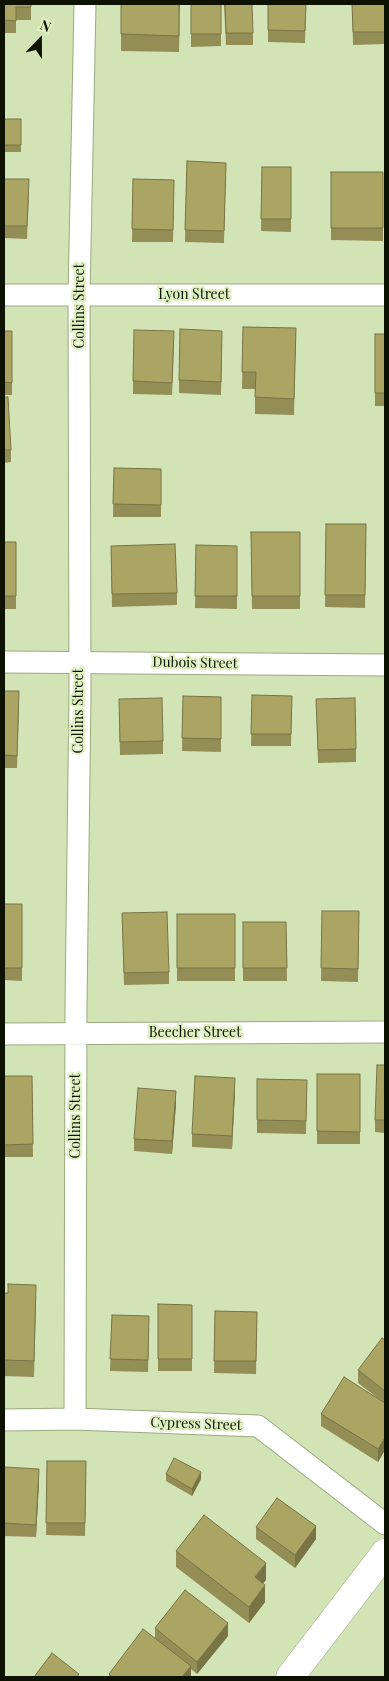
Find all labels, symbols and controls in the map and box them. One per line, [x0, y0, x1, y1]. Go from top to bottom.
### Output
north arrow [15, 15, 65, 65]
text: N [38, 15, 54, 36]
street label: Collins Street [72, 264, 88, 348]
street label: Lyon Street [158, 287, 230, 303]
street label: Dubois Street [152, 654, 238, 672]
street label: Collins Street [71, 669, 87, 753]
street label: Beecher Street [149, 1025, 241, 1041]
street label: Collins Street [68, 1074, 84, 1158]
street label: Cypress Street [150, 1414, 242, 1434]

